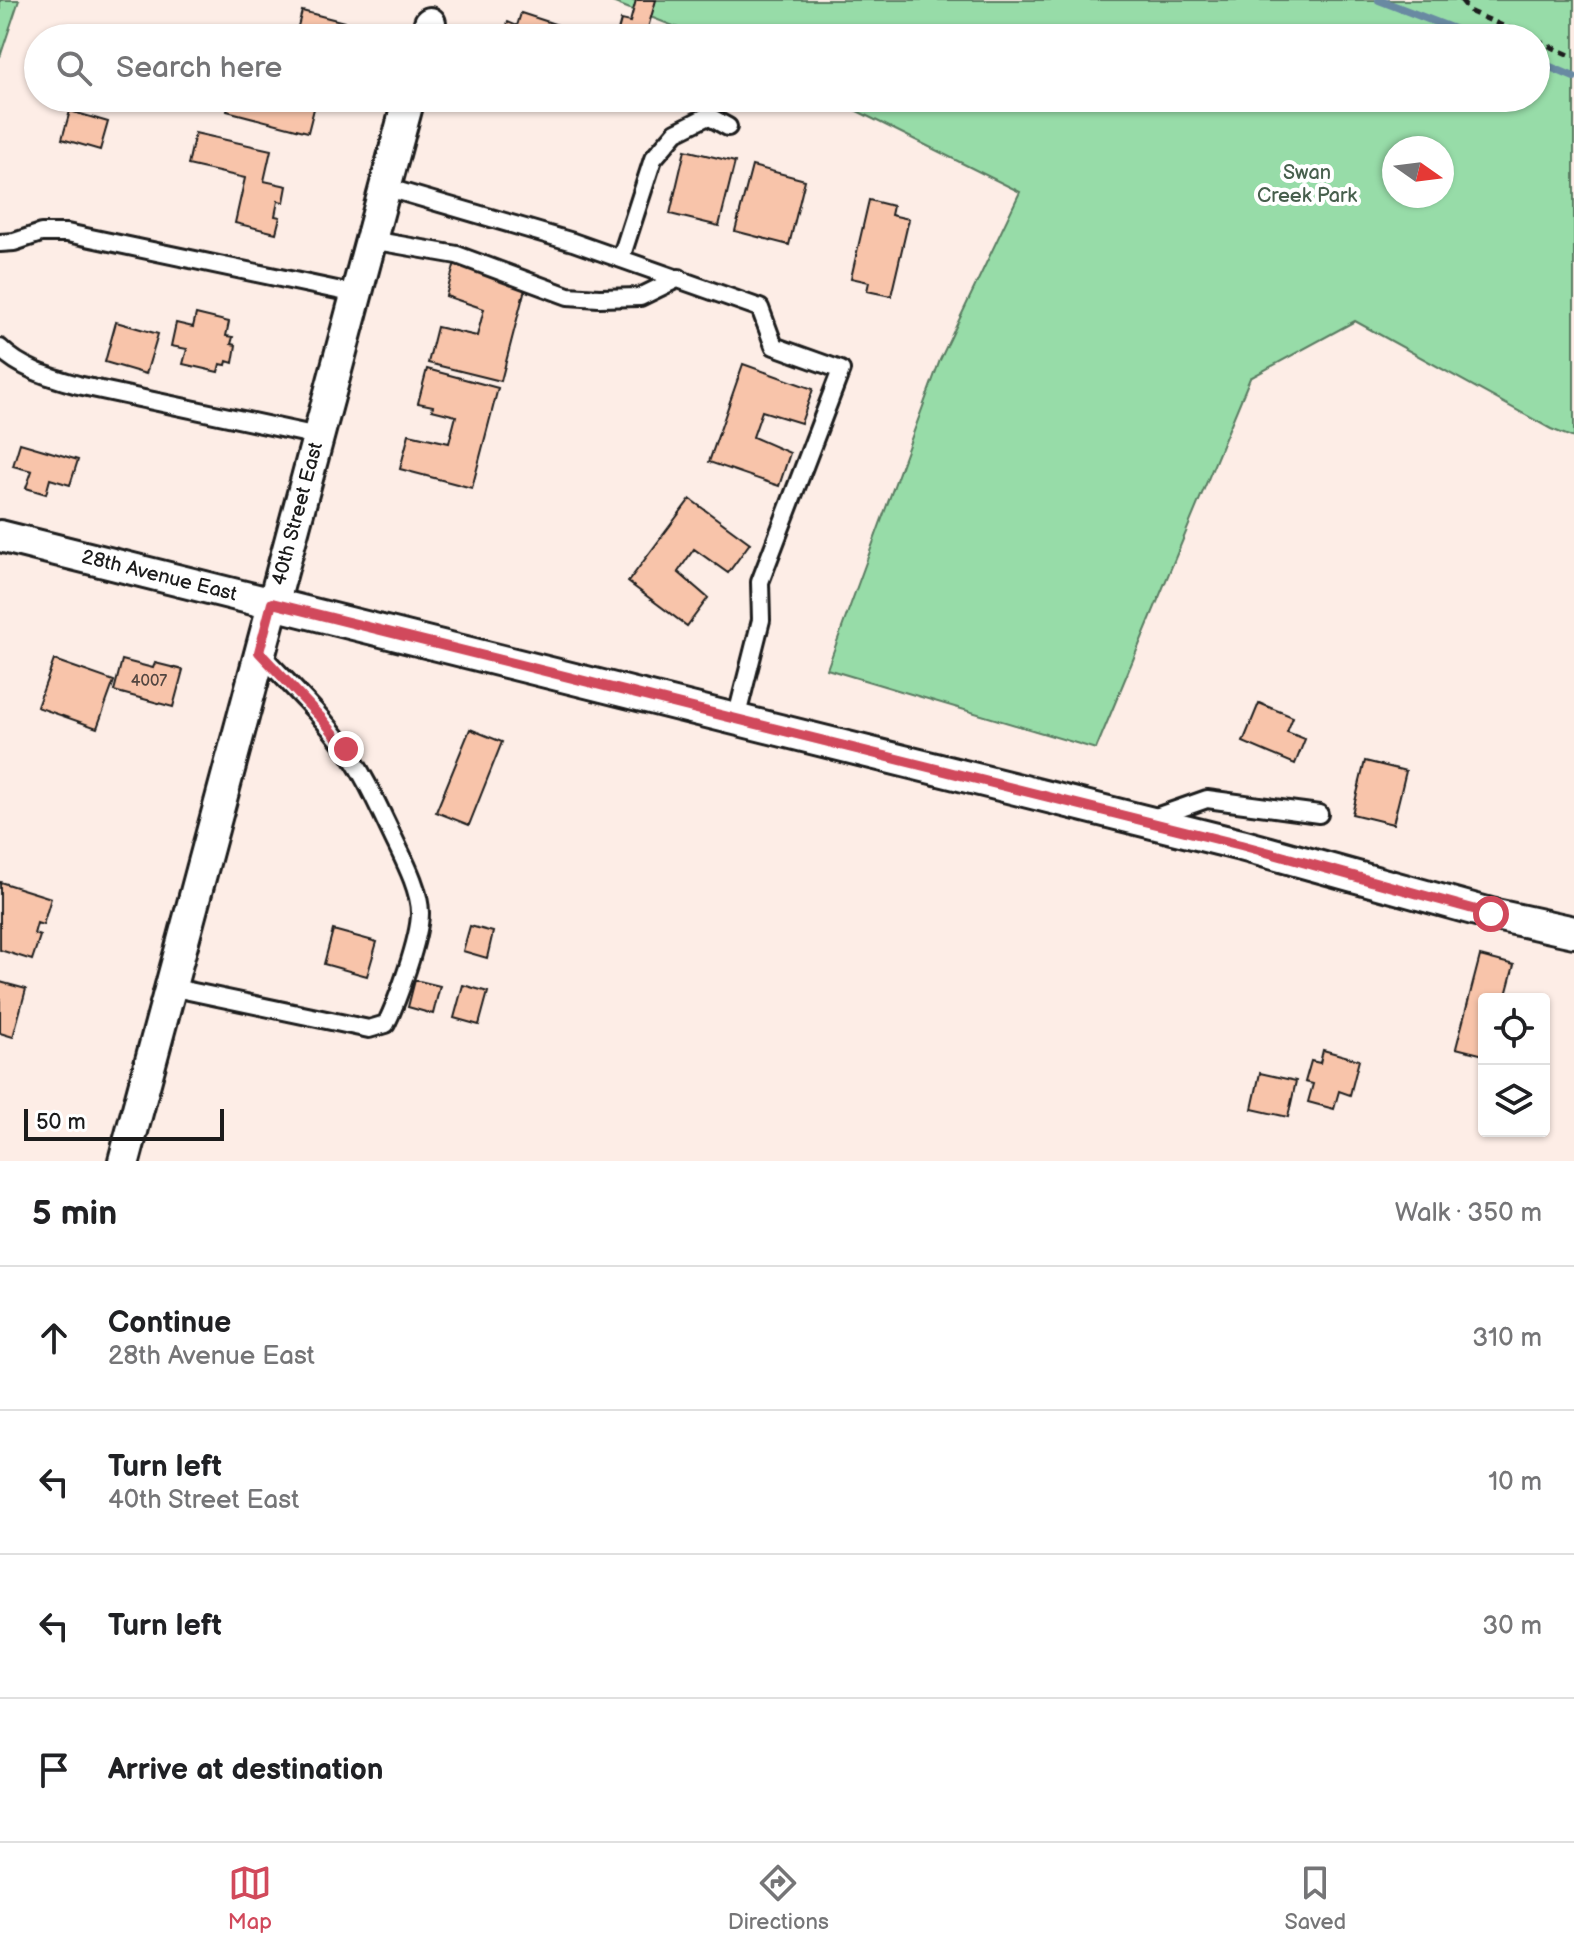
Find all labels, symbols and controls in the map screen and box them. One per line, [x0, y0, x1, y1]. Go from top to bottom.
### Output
search box [24, 24, 1550, 112]
icon: search [52, 46, 96, 90]
text: Search here [116, 50, 282, 86]
north arrow [1382, 136, 1454, 208]
park label: Swan Creek Park [1257, 161, 1357, 208]
street label: 40th Street East [267, 440, 328, 588]
street label: 28th Avenue East [79, 545, 239, 607]
house number: 4007 [131, 672, 167, 691]
route end [328, 731, 364, 767]
route start [1473, 896, 1509, 932]
map controls [1478, 993, 1550, 1137]
button: locate [1478, 993, 1550, 1065]
button: layers [1478, 1065, 1550, 1137]
scale bar [24, 1105, 224, 1141]
text: 50 m [36, 1109, 86, 1136]
text: 5 min [32, 1193, 117, 1234]
text: Walk · 350 m [1395, 1198, 1542, 1229]
text: Continue [108, 1305, 231, 1341]
icon: ahead [32, 1316, 76, 1360]
text: 310 m [1472, 1323, 1542, 1354]
text: 28th Avenue East [108, 1341, 315, 1372]
text: Turn left [108, 1449, 222, 1485]
icon: left [32, 1460, 76, 1504]
text: 10 m [1488, 1467, 1542, 1498]
text: 40th Street East [108, 1485, 299, 1516]
icon: left [32, 1604, 76, 1648]
text: Turn left [108, 1608, 222, 1644]
text: 30 m [1482, 1611, 1542, 1642]
icon: arrive [32, 1748, 76, 1792]
text: Arrive at destination [108, 1752, 384, 1788]
tab: Map [228, 1861, 272, 1936]
tab: Directions [728, 1861, 829, 1936]
tab: Saved [1284, 1861, 1346, 1936]

